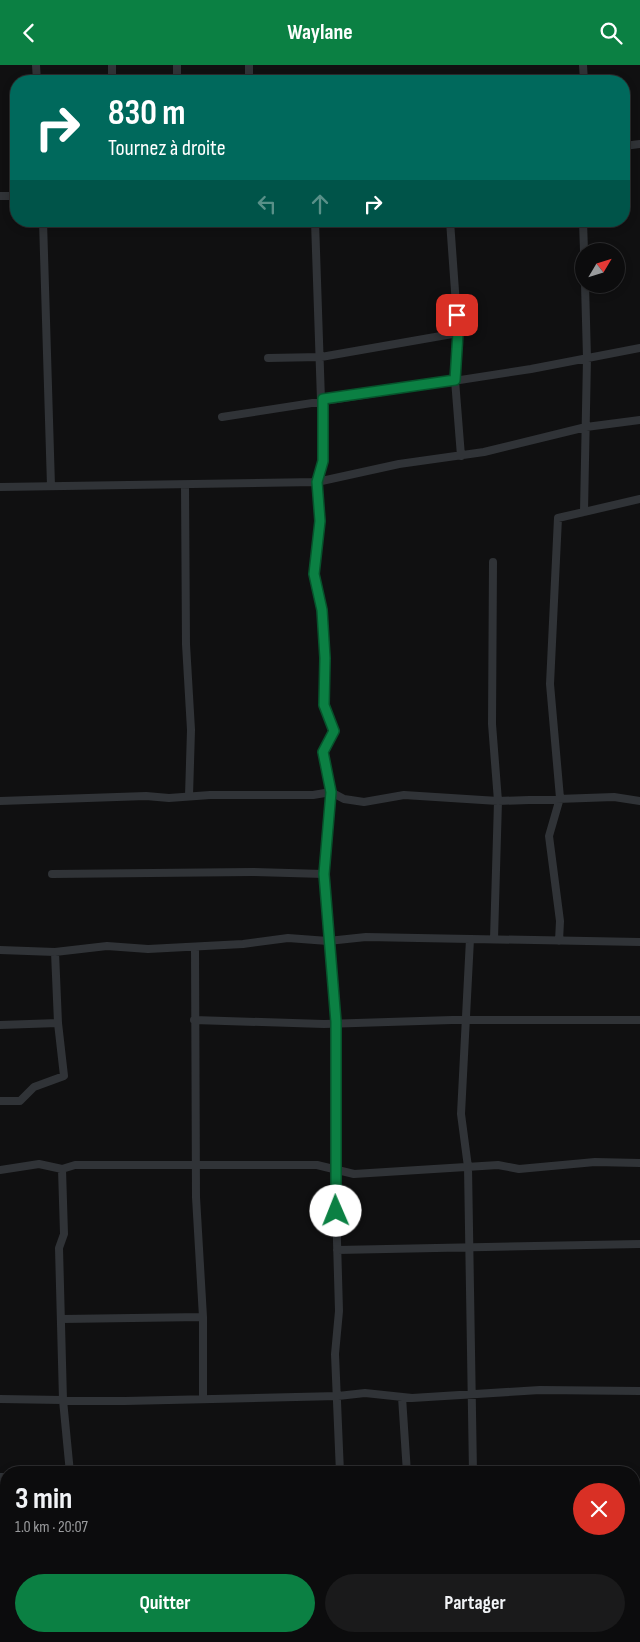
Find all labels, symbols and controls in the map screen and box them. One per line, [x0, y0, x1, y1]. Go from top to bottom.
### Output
icon: back [15, 19, 43, 47]
text: Waylane [287, 19, 353, 46]
icon: search [597, 19, 625, 47]
text: 830 m [108, 92, 186, 135]
icon: right [25, 95, 90, 160]
text: Tournez à droite [108, 135, 225, 162]
icon: left [253, 190, 281, 218]
icon: ahead [306, 190, 334, 218]
icon: right [359, 190, 387, 218]
north arrow [575, 243, 625, 293]
map controls [575, 243, 625, 293]
pin [436, 294, 478, 336]
icon: arrive [443, 301, 471, 329]
position arrow [309, 1184, 361, 1236]
text: 3 min [15, 1481, 72, 1517]
button: close [573, 1483, 625, 1535]
text: 1.0 km · 20:07 [15, 1518, 88, 1537]
button: Quitter [15, 1574, 315, 1632]
button: Partager [325, 1574, 625, 1632]

